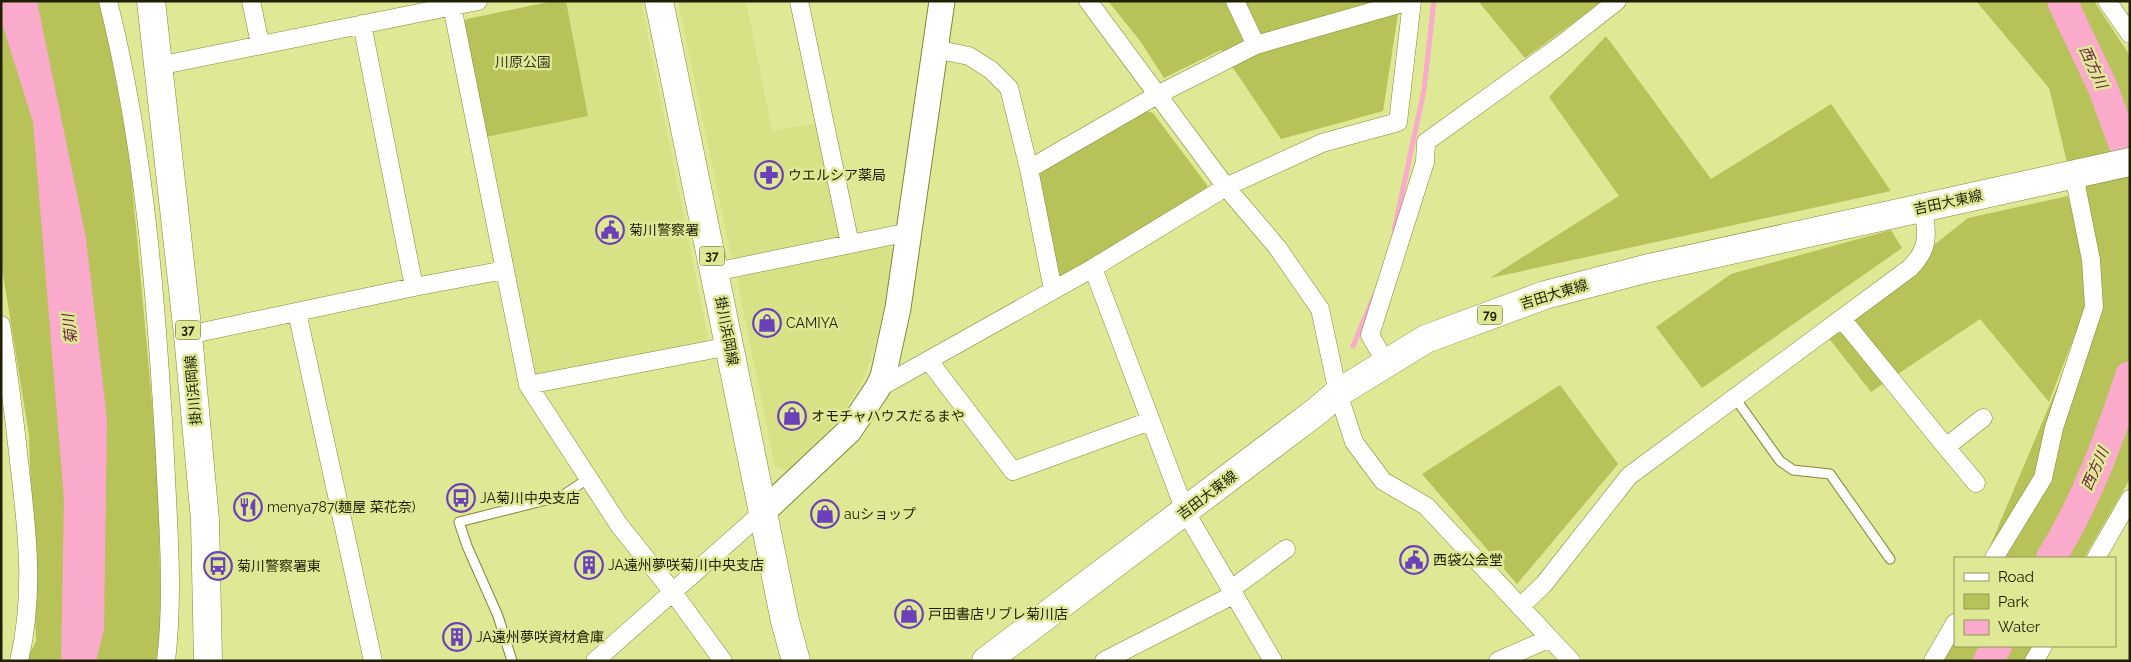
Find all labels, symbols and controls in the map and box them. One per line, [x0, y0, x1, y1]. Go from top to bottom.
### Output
water label: 西方川 [2075, 43, 2112, 93]
park label: 川原公園 [495, 54, 551, 70]
pharmacy icon: ウエルシア薬局 [754, 160, 784, 190]
place label: ウエルシア薬局 [788, 167, 886, 183]
street label: 吉田大東線 [1912, 187, 1984, 217]
public building icon: 菊川警察署 [595, 215, 625, 245]
place label: 菊川警察署 [629, 222, 699, 238]
road number: 37 [700, 247, 724, 266]
street label: 吉田大東線 [1518, 276, 1590, 312]
street label: 掛川浜岡線 [712, 295, 742, 367]
road number: 79 [1478, 306, 1502, 324]
shop icon: CAMIYA [752, 308, 782, 338]
water label: 菊川 [59, 311, 81, 345]
place label: CAMIYA [786, 315, 839, 331]
road number: 37 [176, 320, 200, 340]
street label: 掛川浜岡線 [182, 354, 204, 426]
shop icon: オモチャハウスだるまや [777, 401, 807, 431]
place label: オモチャハウスだるまや [811, 408, 965, 424]
water label: 西方川 [2078, 443, 2113, 493]
street label: 吉田大東線 [1174, 468, 1240, 522]
bus stop icon: JA菊川中央支店 [446, 483, 476, 513]
place label: JA菊川中央支店 [480, 490, 580, 506]
restaurant icon: menya787(麺屋 菜花奈) [233, 492, 263, 522]
place label: menya787(麺屋 菜花奈) [267, 499, 416, 515]
shop icon: auショップ [810, 499, 840, 529]
place label: auショップ [844, 506, 916, 522]
public building icon: 西袋公会堂 [1399, 545, 1429, 575]
building icon: JA遠州夢咲菊川中央支店 [574, 550, 604, 580]
bus stop icon: 菊川警察署東 [203, 551, 233, 581]
place label: 西袋公会堂 [1433, 552, 1503, 568]
place label: JA遠州夢咲菊川中央支店 [608, 557, 764, 573]
legend [1954, 557, 2116, 647]
place label: 菊川警察署東 [237, 558, 321, 574]
text: Road [1998, 568, 2034, 586]
text: Park [1998, 593, 2029, 611]
shop icon: 戸田書店リブレ菊川店 [894, 599, 924, 629]
place label: 戸田書店リブレ菊川店 [928, 606, 1068, 622]
text: Water [1998, 618, 2041, 636]
building icon: JA遠州夢咲資材倉庫 [442, 622, 472, 652]
place label: JA遠州夢咲資材倉庫 [476, 629, 604, 645]

